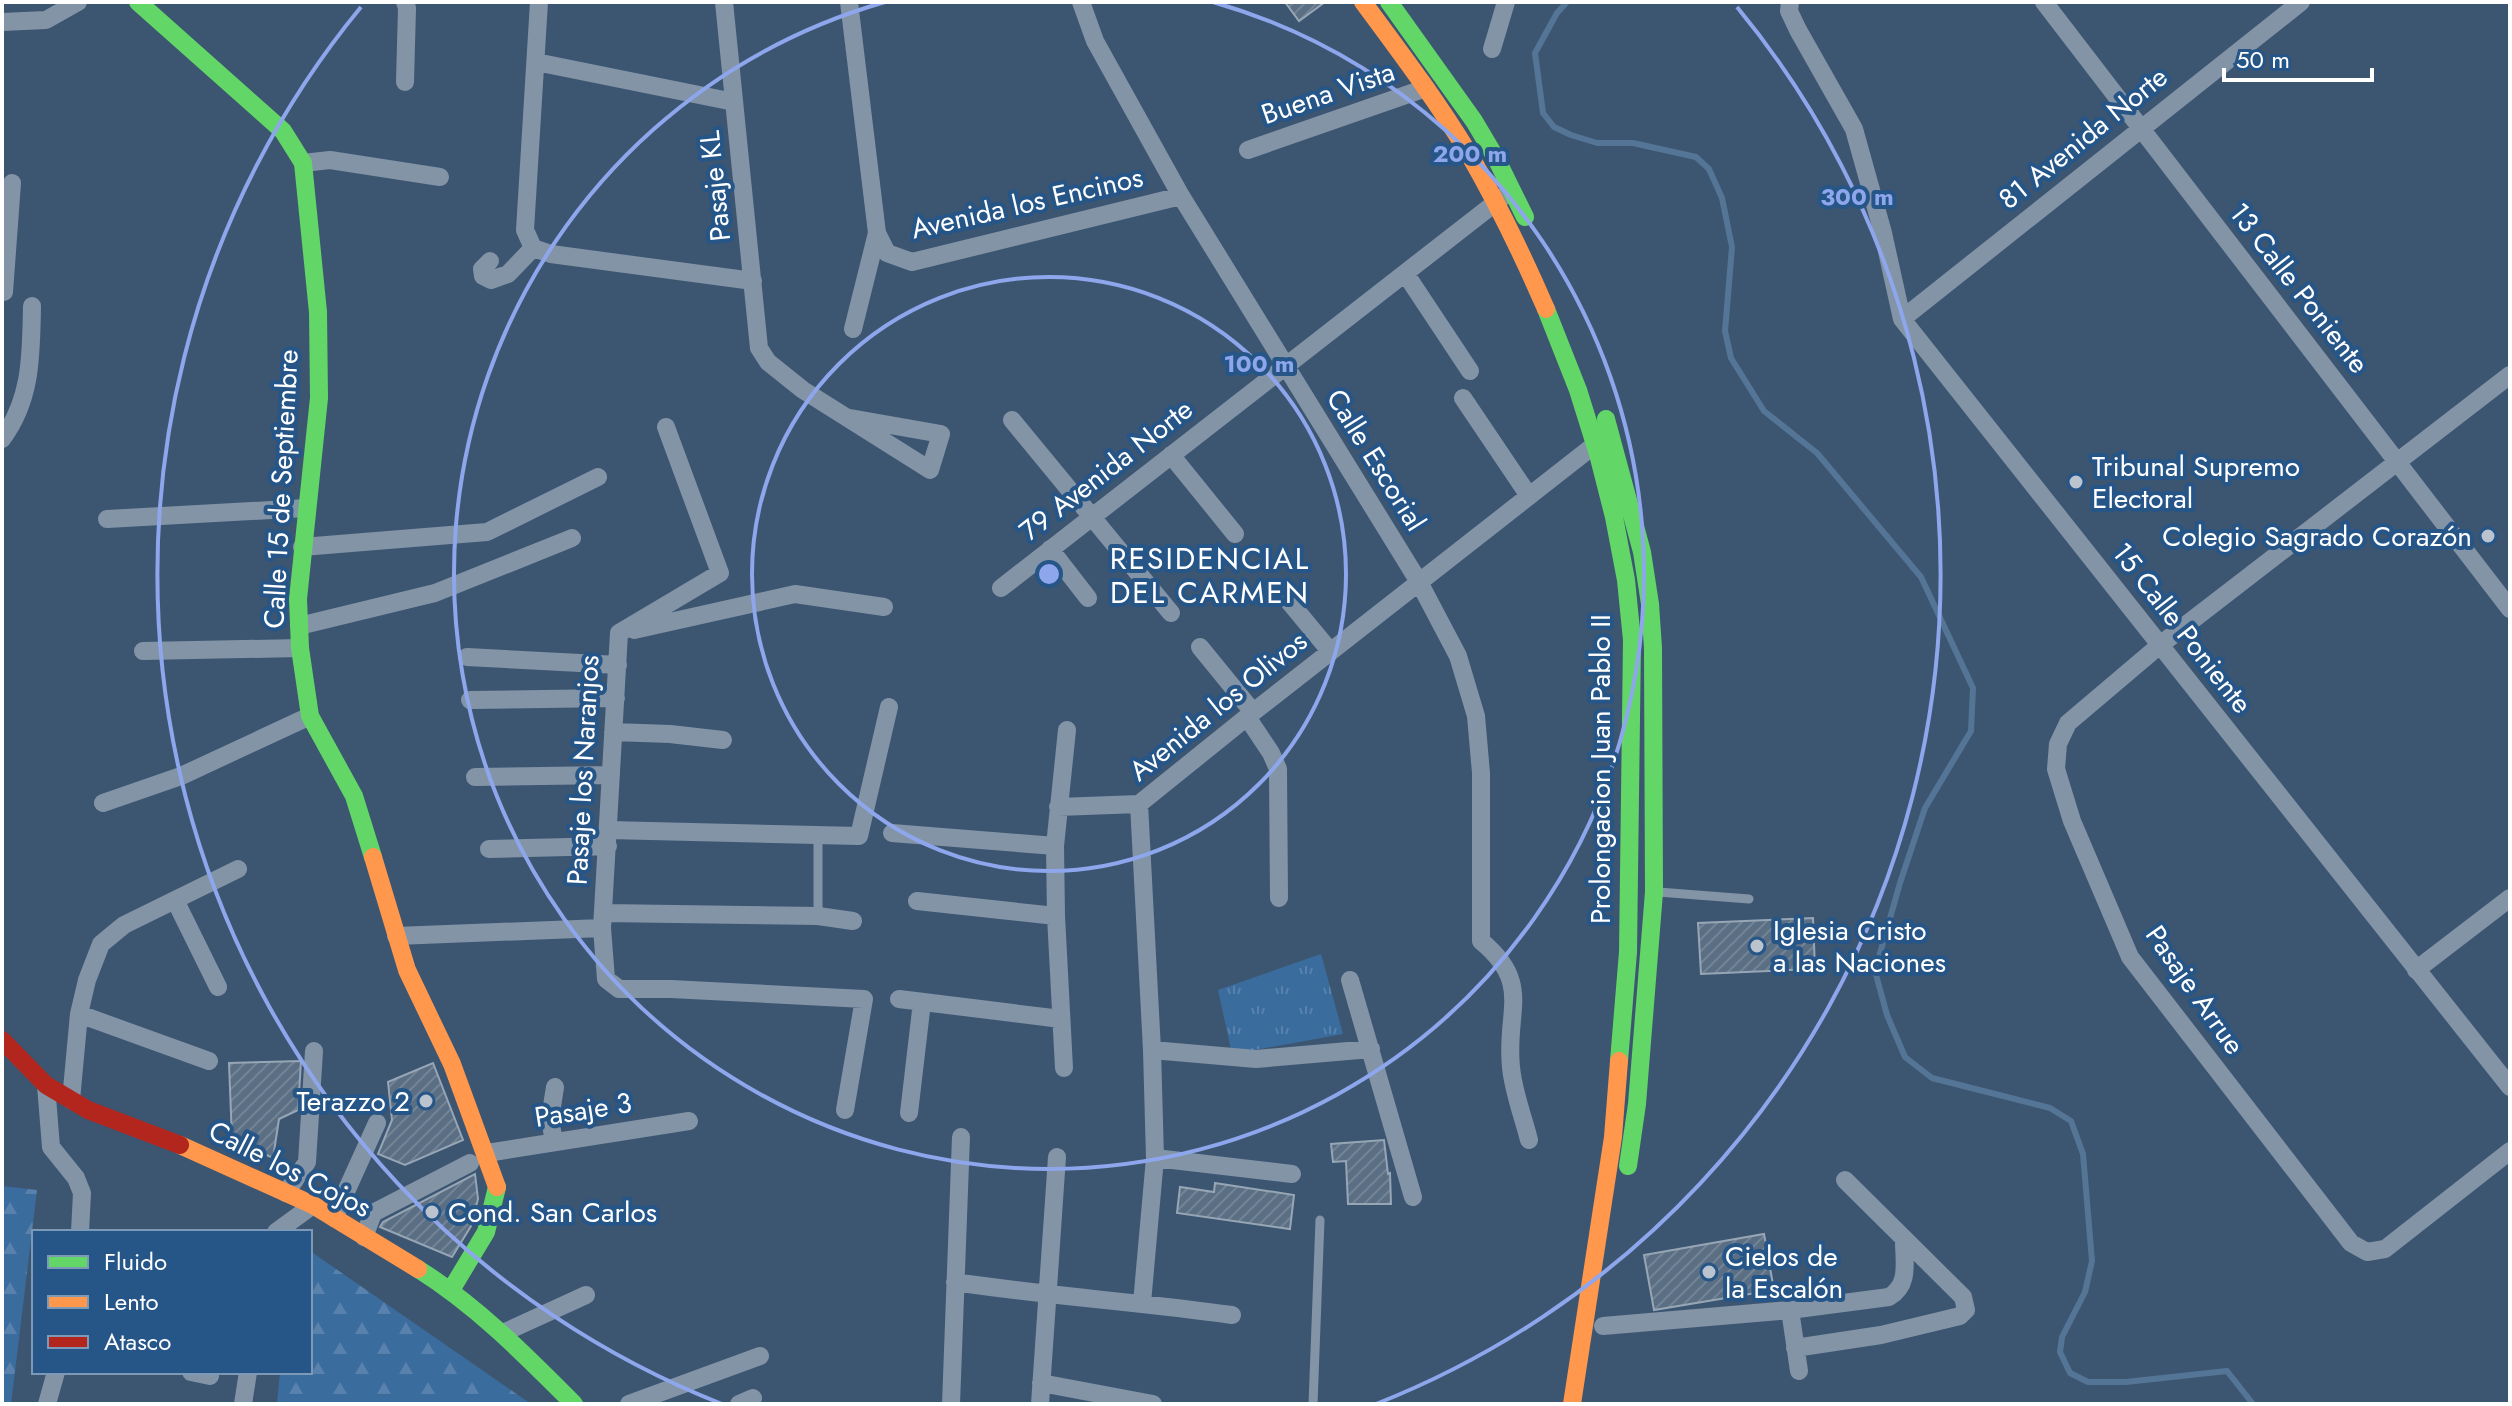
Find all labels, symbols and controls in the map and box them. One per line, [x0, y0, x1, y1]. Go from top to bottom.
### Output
scale bar [2224, 32, 2372, 82]
text: 50 m [2236, 42, 2290, 77]
street label: Buena Vista [1256, 51, 1400, 135]
street label: 81 Avenida Norte [1990, 57, 2176, 219]
street label: Pasaje KL [689, 128, 741, 243]
text: 200 m [1433, 136, 1507, 171]
street label: Avenida los Encinos [907, 156, 1147, 250]
text: 300 m [1820, 179, 1894, 214]
street label: 13 Calle Poniente [2219, 194, 2379, 382]
text: 100 m [1224, 346, 1294, 381]
street label: Calle 15 de Septiembre [253, 348, 309, 630]
street label: Calle Escorial [1316, 381, 1436, 539]
street label: 79 Avenida Norte [1011, 389, 1201, 551]
place label: Tribunal Supremo Electoral [2092, 446, 2300, 519]
marker: Tribunal Supremo Electoral [2067, 473, 2085, 491]
place label: Colegio Sagrado Corazón [2162, 516, 2472, 557]
marker: Colegio Sagrado Corazón [2479, 527, 2497, 545]
street label: 15 Calle Poniente [2102, 534, 2262, 722]
district label: RESIDENCIAL DEL CARMEN [1110, 537, 1310, 614]
centre of rings [1035, 560, 1063, 588]
street label: Prolongacion Juan Pablo II [1580, 614, 1621, 924]
street label: Avenida los Olivos [1120, 621, 1316, 791]
street label: Pasaje los Naranjos [556, 654, 610, 886]
place label: Iglesia Cristo a las Naciones [1773, 910, 1946, 983]
street label: Pasaje Arrue [2135, 917, 2255, 1063]
marker: Iglesia Cristo a las Naciones [1748, 937, 1766, 955]
place label: Terazzo 2 [296, 1081, 410, 1122]
street label: Pasaje 3 [531, 1082, 635, 1138]
marker: Terazzo 2 [417, 1092, 435, 1110]
street label: Calle los Cojos [201, 1110, 379, 1228]
place label: Cond. San Carlos [448, 1192, 657, 1233]
marker: Cond. San Carlos [423, 1203, 441, 1221]
legend [32, 1230, 312, 1374]
place label: Cielos de la Escalón [1725, 1236, 1843, 1309]
text: Fluido [104, 1244, 167, 1279]
marker: Cielos de la Escalón [1700, 1263, 1718, 1281]
text: Lento [104, 1284, 159, 1319]
text: Atasco [104, 1324, 171, 1359]

